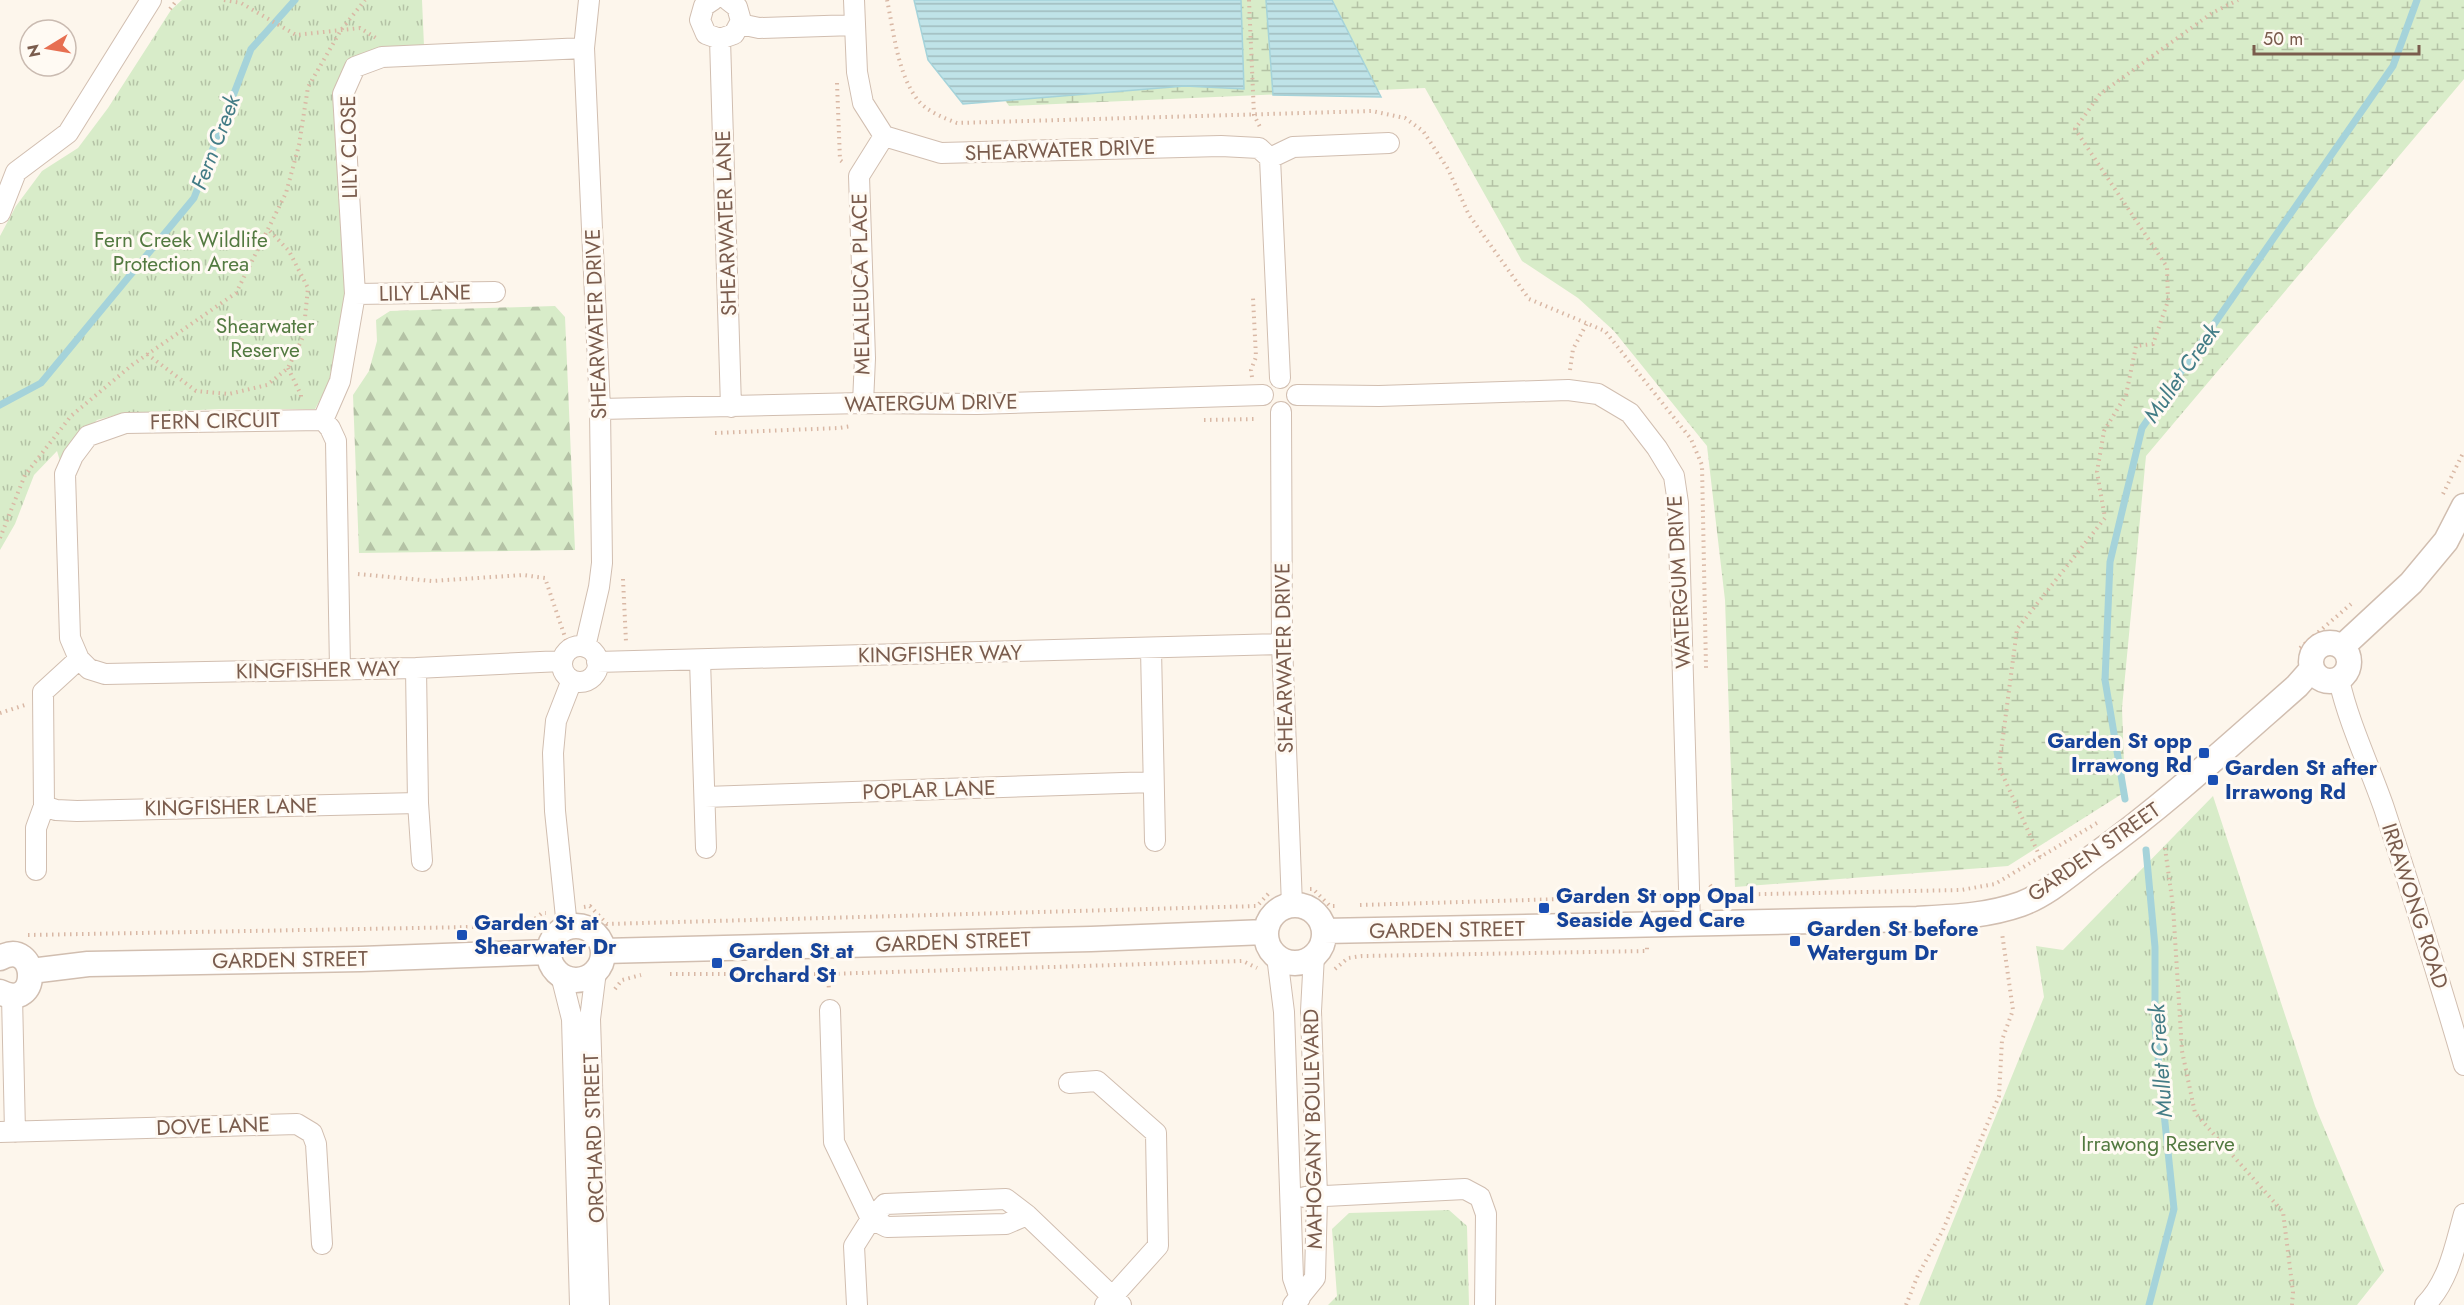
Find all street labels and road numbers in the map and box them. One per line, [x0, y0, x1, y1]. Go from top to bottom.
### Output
street label: LILY CLOSE [333, 95, 365, 199]
street label: SHEARWATER LANE [708, 130, 744, 316]
street label: SHEARWATER DRIVE [964, 132, 1156, 168]
street label: MELALEUCA PLACE [844, 193, 878, 375]
street label: SHEARWATER DRIVE [578, 228, 614, 420]
street label: LILY LANE [379, 277, 471, 309]
street label: WATERGUM DRIVE [844, 386, 1018, 420]
street label: FERN CIRCUIT [150, 405, 281, 437]
street label: WATERGUM DRIVE [1659, 495, 1699, 669]
street label: SHEARWATER DRIVE [1267, 562, 1301, 754]
street label: KINGFISHER WAY [858, 638, 1023, 670]
street label: KINGFISHER WAY [236, 654, 401, 686]
street label: POPLAR LANE [862, 773, 996, 807]
street label: KINGFISHER LANE [144, 790, 318, 824]
street label: GARDEN STREET [2022, 795, 2167, 909]
street label: IRRAWONG ROAD [2374, 819, 2456, 993]
street label: GARDEN STREET [1369, 914, 1525, 946]
street label: GARDEN STREET [875, 924, 1031, 960]
street label: GARDEN STREET [212, 944, 368, 976]
street label: MAHOGANY BOULEVARD [1296, 1009, 1330, 1249]
street label: ORCHARD STREET [576, 1052, 612, 1223]
street label: DOVE LANE [156, 1109, 270, 1143]

